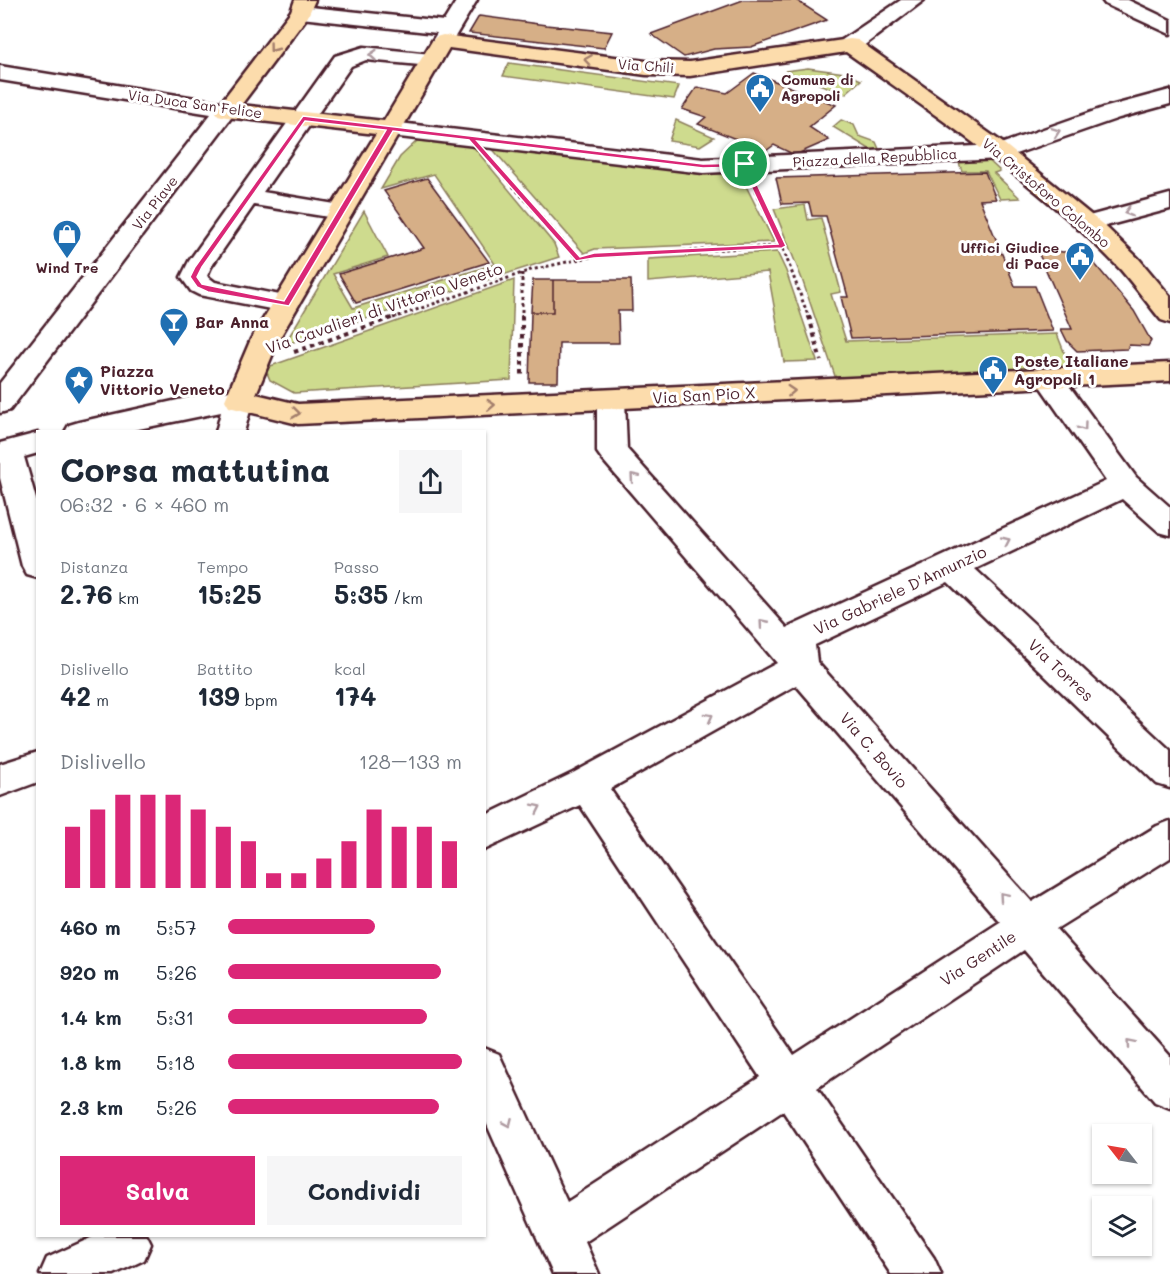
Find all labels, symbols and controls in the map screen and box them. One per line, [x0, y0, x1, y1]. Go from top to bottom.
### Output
one-way arrow [269, 42, 280, 53]
one-way arrow [369, 48, 378, 61]
street label: Via Chili [617, 54, 675, 77]
one-way arrow [583, 55, 593, 67]
place label: Comune di Agropoli [781, 70, 854, 105]
public building icon: Comune di Agropoli [744, 72, 776, 114]
street label: Via Duca San Felice [127, 85, 263, 122]
one-way arrow [1050, 127, 1061, 140]
street label: Via Cristoforo Colombo [979, 134, 1114, 252]
pin [719, 138, 770, 189]
street label: Piazza della Repubblica [792, 144, 958, 171]
icon: arrive [728, 147, 761, 180]
street label: Via Piave [127, 172, 182, 234]
one-way arrow [1123, 205, 1133, 218]
shop icon: Wind Tre [51, 218, 83, 260]
place label: Uffici Giudice di Pace [960, 238, 1059, 273]
public building icon: Uffici Giudice di Pace [1064, 240, 1096, 282]
street label: Via Cavalieri di Vittorio Veneto [263, 257, 505, 358]
place label: Wind Tre [36, 258, 98, 277]
bar icon: Bar Anna [158, 306, 190, 348]
place label: Bar Anna [195, 311, 269, 332]
place label: Poste Italiane Agropoli 1 [1014, 350, 1128, 389]
public building icon: Poste Italiane Agropoli 1 [977, 354, 1009, 396]
place label: Piazza Vittorio Veneto [100, 360, 225, 399]
place icon: Piazza Vittorio Veneto [63, 364, 95, 406]
street label: Via San Pio X [652, 381, 756, 408]
one-way arrow [786, 385, 795, 398]
one-way arrow [486, 399, 495, 412]
one-way arrow [292, 406, 301, 418]
one-way arrow [1076, 420, 1087, 431]
text: Corsa mattutina [60, 447, 330, 490]
button: share [399, 450, 462, 513]
one-way arrow [630, 473, 641, 484]
text: 06:32 · 6 × 460 m [60, 491, 229, 517]
one-way arrow [999, 536, 1010, 548]
street label: Via Gabriele D'Annunzio [810, 540, 990, 639]
text: Distanza [60, 556, 128, 577]
text: Tempo [197, 556, 248, 577]
text: Passo [334, 556, 379, 577]
text: 2.76 [60, 577, 113, 611]
text: 15:25 [197, 577, 262, 611]
text: 5:35 [334, 577, 388, 611]
text: km [113, 587, 139, 608]
text: /km [388, 587, 423, 608]
one-way arrow [759, 620, 770, 630]
street label: Via Torres [1024, 634, 1099, 705]
text: Dislivello [60, 658, 128, 679]
text: Battito [197, 658, 252, 679]
text: kcal [334, 658, 366, 679]
text: 42 [60, 679, 91, 713]
text: 139 [197, 679, 240, 713]
text: 174 [334, 679, 376, 713]
text: m [91, 689, 109, 710]
text: bpm [240, 689, 278, 710]
street label: Via C. Bovio [836, 707, 913, 792]
one-way arrow [703, 713, 713, 724]
text: Dislivello [60, 748, 146, 774]
text: 128–133 m [359, 748, 462, 774]
one-way arrow [531, 804, 542, 816]
one-way arrow [999, 892, 1010, 903]
text: 460 m [60, 914, 121, 940]
text: 5:57 [156, 914, 197, 940]
street label: Via Gentile [936, 925, 1020, 990]
text: 920 m [60, 959, 119, 985]
text: 5:26 [156, 959, 197, 985]
text: 1.4 km [60, 1004, 122, 1030]
text: 5:31 [156, 1004, 195, 1030]
one-way arrow [1127, 1039, 1138, 1050]
text: 1.8 km [60, 1049, 121, 1075]
text: 5:18 [156, 1049, 195, 1075]
text: 2.3 km [60, 1094, 123, 1120]
text: 5:26 [156, 1094, 197, 1120]
one-way arrow [501, 1116, 513, 1127]
north arrow [1092, 1124, 1152, 1184]
map controls [1092, 1124, 1152, 1256]
button: Salva [60, 1156, 255, 1225]
button: Condividi [267, 1156, 462, 1225]
button: layers [1092, 1196, 1152, 1256]

